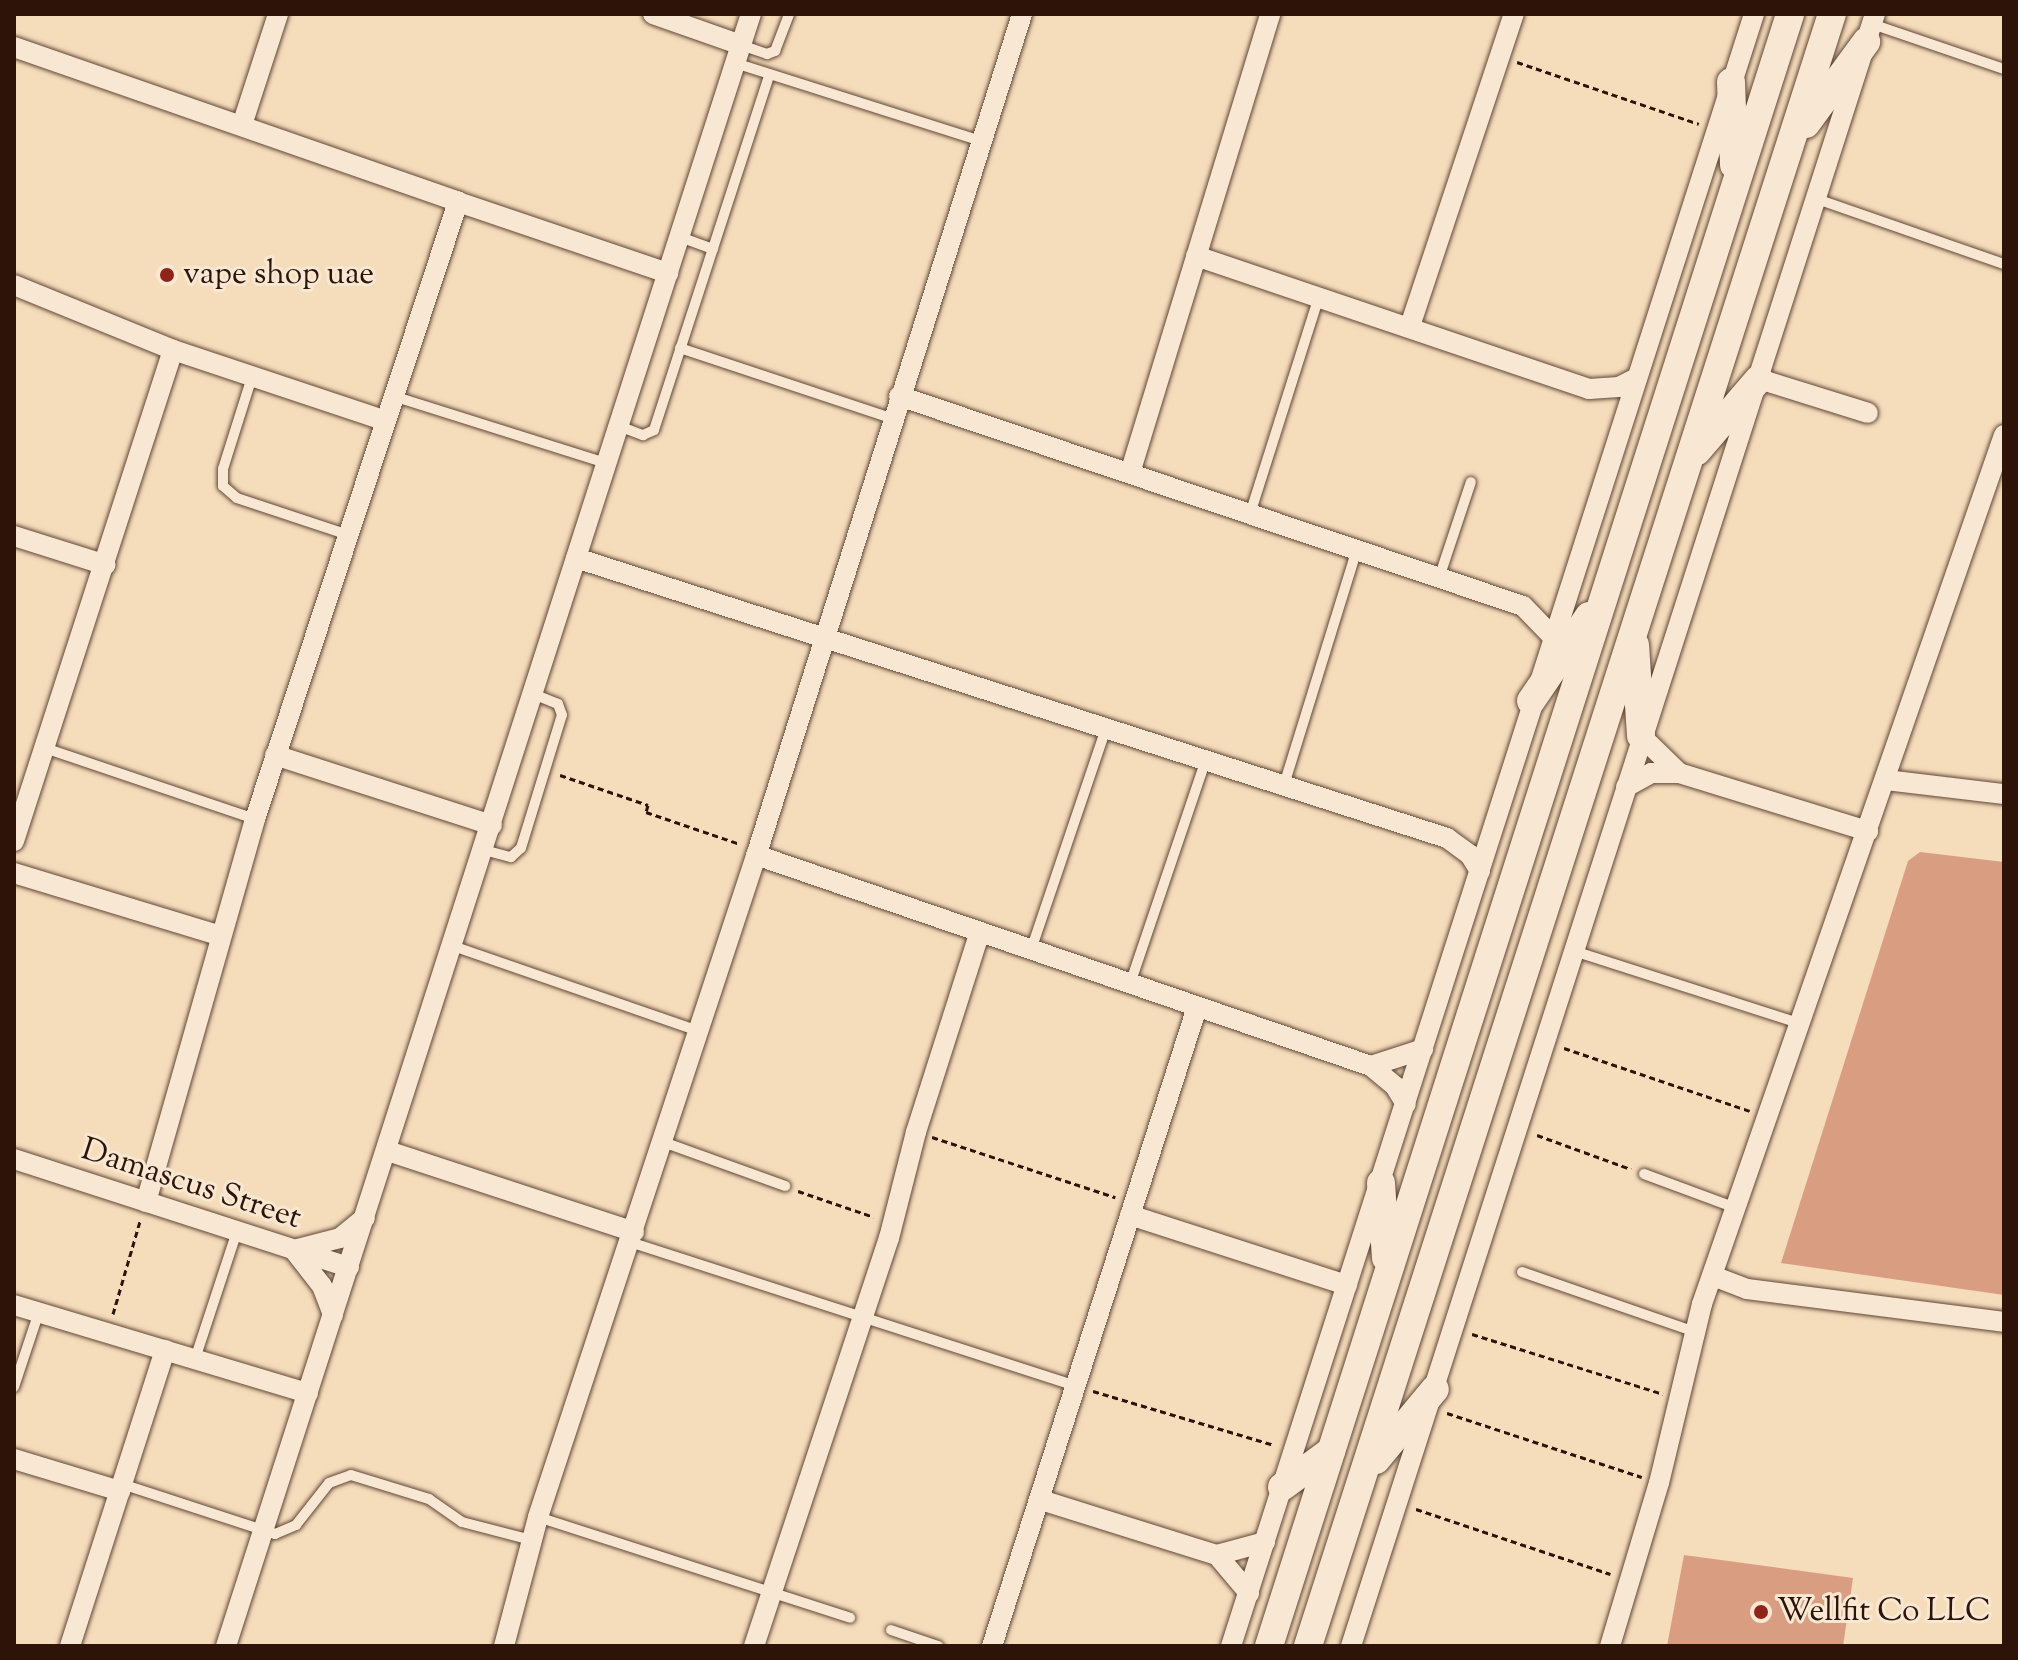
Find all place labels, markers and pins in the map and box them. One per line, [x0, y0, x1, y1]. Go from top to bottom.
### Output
place label: vape shop uae [183, 256, 374, 294]
marker: vape shop uae [158, 266, 176, 284]
place label: Wellfit Co LLC [1777, 1593, 1991, 1631]
marker: Wellfit Co LLC [1752, 1603, 1770, 1621]

